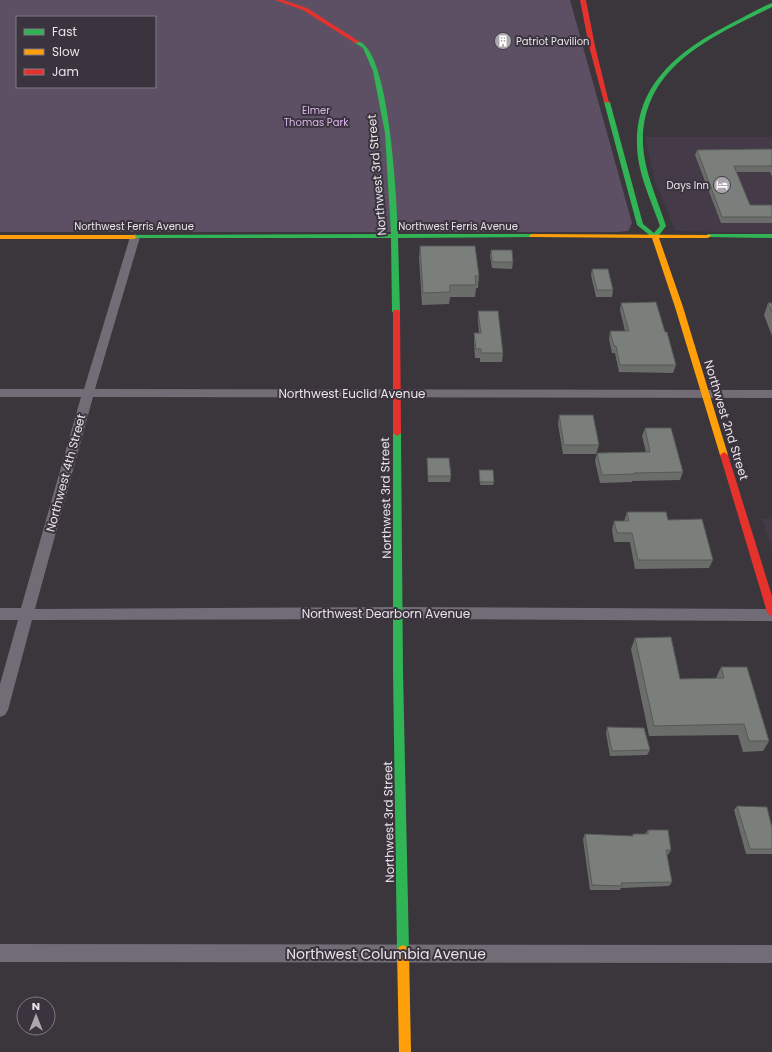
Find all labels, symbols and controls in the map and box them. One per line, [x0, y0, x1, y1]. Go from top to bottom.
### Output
legend [16, 16, 156, 88]
text: Fast [52, 23, 77, 40]
building icon: Patriot Pavilion [493, 31, 513, 51]
place label: Patriot Pavilion [516, 34, 589, 49]
text: Slow [52, 43, 80, 60]
text: Jam [52, 63, 79, 80]
park label: Elmer Thomas Park [284, 103, 349, 130]
street label: Northwest 3rd Street [363, 114, 390, 236]
hotel icon: Days Inn [712, 175, 732, 195]
place label: Days Inn [666, 178, 709, 193]
street label: Northwest Ferris Avenue [74, 219, 194, 234]
street label: Northwest Ferris Avenue [398, 219, 518, 234]
street label: Northwest 2nd Street [700, 358, 753, 482]
street label: Northwest Euclid Avenue [278, 385, 426, 402]
street label: Northwest 4th Street [42, 412, 89, 534]
street label: Northwest 3rd Street [376, 437, 395, 559]
street label: Northwest Dearborn Avenue [302, 605, 470, 622]
street label: Northwest 3rd Street [379, 761, 398, 883]
street label: Northwest Columbia Avenue [286, 944, 486, 964]
north arrow [16, 996, 56, 1036]
text: N [32, 998, 40, 1014]

